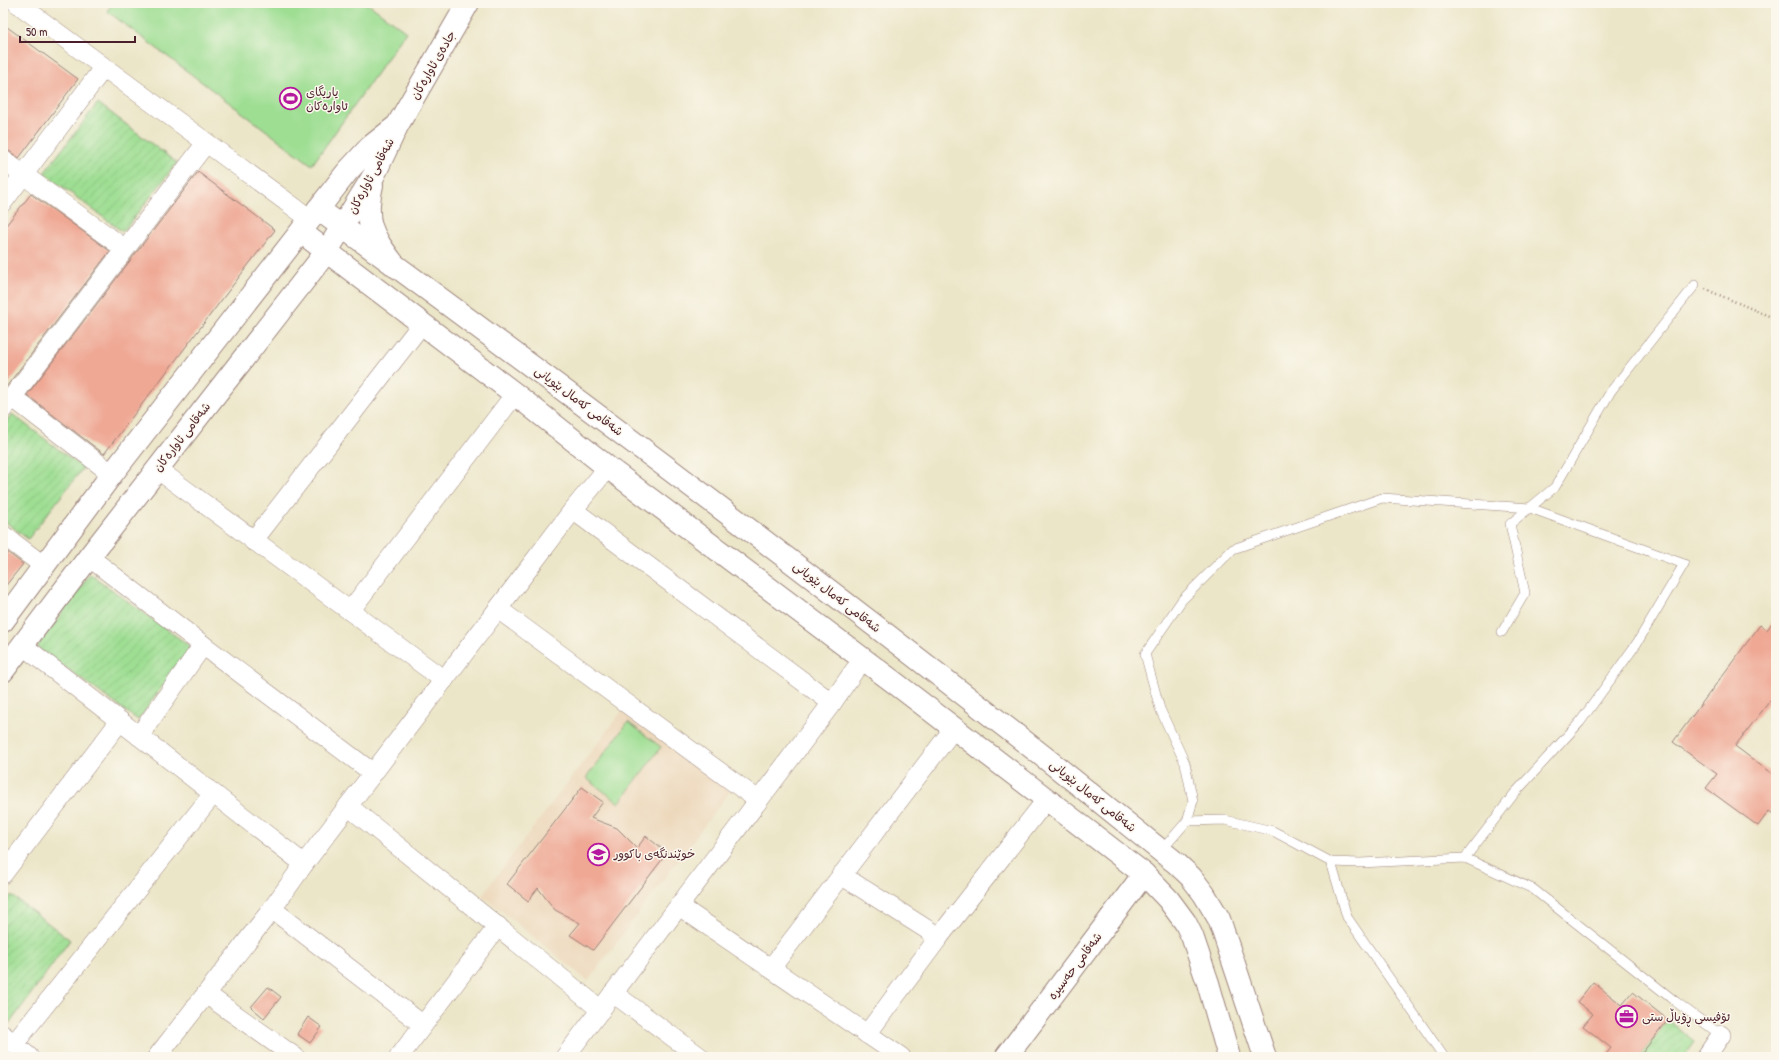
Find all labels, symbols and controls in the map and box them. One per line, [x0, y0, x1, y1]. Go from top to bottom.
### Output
scale bar [20, 18, 135, 44]
text: 50 m [26, 23, 47, 40]
street label: جادەی ئاوارەکان [406, 27, 459, 102]
place label: یاریگای ئاوارەکان [306, 83, 348, 114]
sports icon: یاریگای ئاوارەکان [278, 86, 304, 112]
street label: شەقامی ئاوارەکان [343, 135, 398, 217]
street label: شەقامی کەمال بێویانی [532, 362, 627, 439]
street label: شەقامی ئاوارەکان [149, 398, 214, 475]
street label: شەقامی کەمال بێویانی [790, 557, 885, 636]
street label: شەقامی کەمال بێویانی [1047, 755, 1140, 836]
school or university icon: خوێندنگەی باکوور [585, 841, 611, 867]
place label: خوێندنگەی باکوور [613, 845, 695, 862]
street label: شەقامی حەسیرە [1044, 928, 1106, 1003]
office icon: ئۆفیسی ڕۆیاڵ ستی [1614, 1004, 1640, 1030]
place label: ئۆفیسی ڕۆیاڵ ستی [1642, 1008, 1730, 1027]

